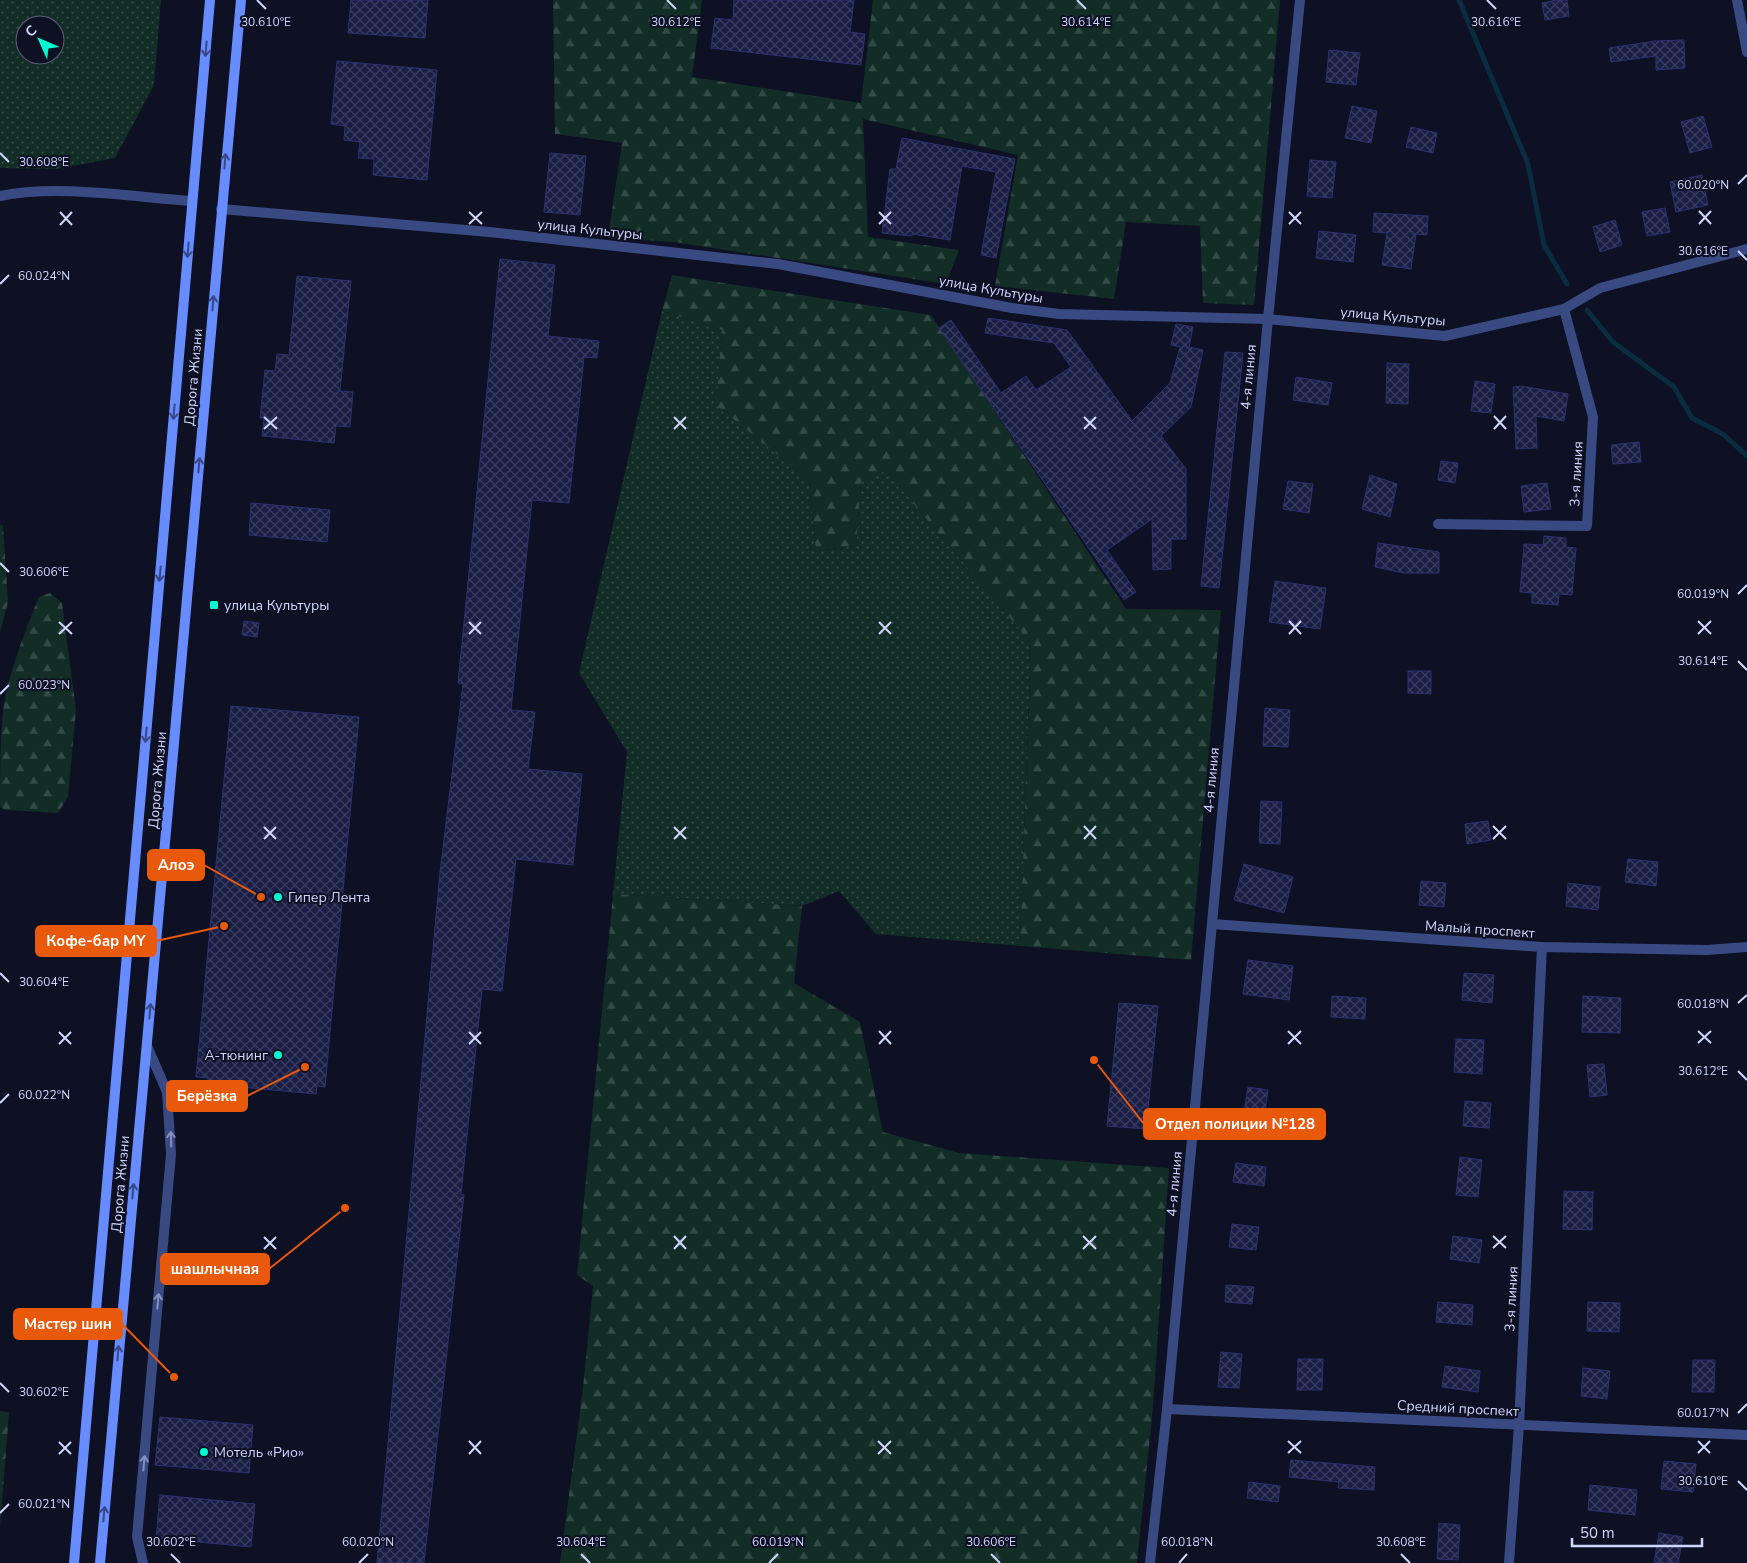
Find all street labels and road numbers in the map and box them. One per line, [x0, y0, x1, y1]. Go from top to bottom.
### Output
street label: улица Культуры [537, 215, 643, 244]
street label: улица Культуры [937, 271, 1044, 308]
street label: улица Культуры [1340, 302, 1446, 331]
street label: Дорога Жизни [180, 328, 207, 426]
street label: 4-я линия [1236, 344, 1261, 411]
street label: 3-я линия [1565, 441, 1588, 507]
street label: Дорога Жизни [144, 731, 171, 829]
street label: 4-я линия [1199, 747, 1224, 814]
street label: Малый проспект [1424, 916, 1536, 943]
street label: Дорога Жизни [107, 1135, 134, 1233]
street label: 4-я линия [1162, 1151, 1187, 1218]
street label: 3-я линия [1500, 1266, 1523, 1332]
street label: Средний проспект [1396, 1396, 1520, 1421]

